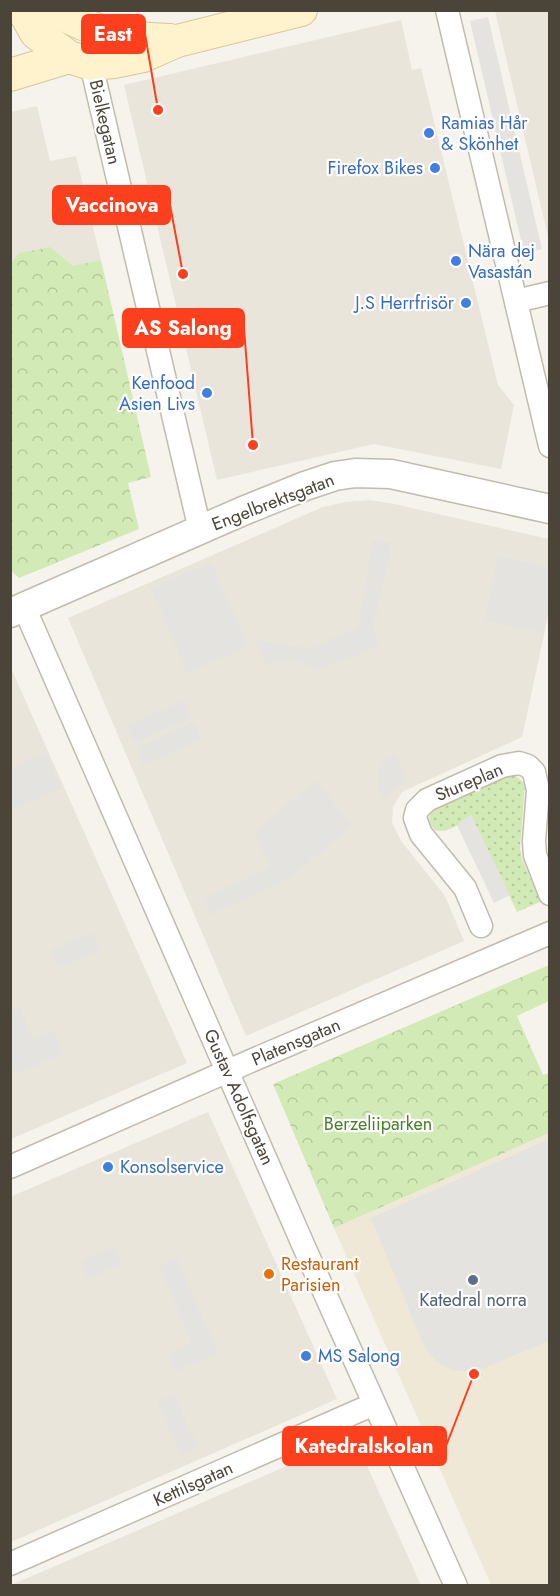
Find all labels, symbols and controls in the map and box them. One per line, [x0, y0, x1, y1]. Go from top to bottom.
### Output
callout: East [82, 15, 145, 53]
text: East [94, 20, 133, 49]
street label: Bielkegatan [83, 77, 127, 167]
place label: Ramias Hår & Skönhet [441, 110, 528, 157]
marker: Ramias Hår & Skönhet [422, 126, 436, 140]
place label: Firefox Bikes [328, 155, 423, 181]
marker: Firefox Bikes [428, 161, 442, 175]
callout: Vaccinova [53, 186, 170, 224]
text: Vaccinova [64, 191, 159, 220]
place label: Nära dej Vasastán [468, 238, 535, 285]
marker: Nära dej Vasastán [449, 254, 463, 268]
place label: J.S Herrfrisör [353, 290, 455, 316]
marker: J.S Herrfrisör [459, 296, 473, 310]
callout: AS Salong [123, 309, 244, 347]
text: AS Salong [133, 314, 232, 343]
place label: Kenfood Asien Livs [119, 370, 195, 417]
marker: Kenfood Asien Livs [200, 386, 214, 400]
street label: Engelbrektsgatan [208, 467, 338, 537]
street label: Stureplan [431, 756, 507, 808]
street label: Platensgatan [248, 1012, 344, 1072]
street label: Gustav Adolfsgatan [197, 1025, 281, 1169]
park label: Berzeliiparken [324, 1111, 432, 1137]
place label: Konsolservice [120, 1154, 224, 1180]
marker: Konsolservice [101, 1160, 115, 1174]
place label: Restaurant Parisien [281, 1251, 359, 1298]
marker: Restaurant Parisien [262, 1267, 276, 1281]
marker: Katedral norra [466, 1273, 480, 1287]
place label: Katedral norra [419, 1287, 527, 1313]
place label: MS Salong [318, 1343, 400, 1369]
marker: MS Salong [299, 1349, 313, 1363]
callout: Katedralskolan [283, 1427, 446, 1465]
text: Katedralskolan [294, 1432, 434, 1461]
street label: Kettilsgatan [149, 1455, 237, 1513]

